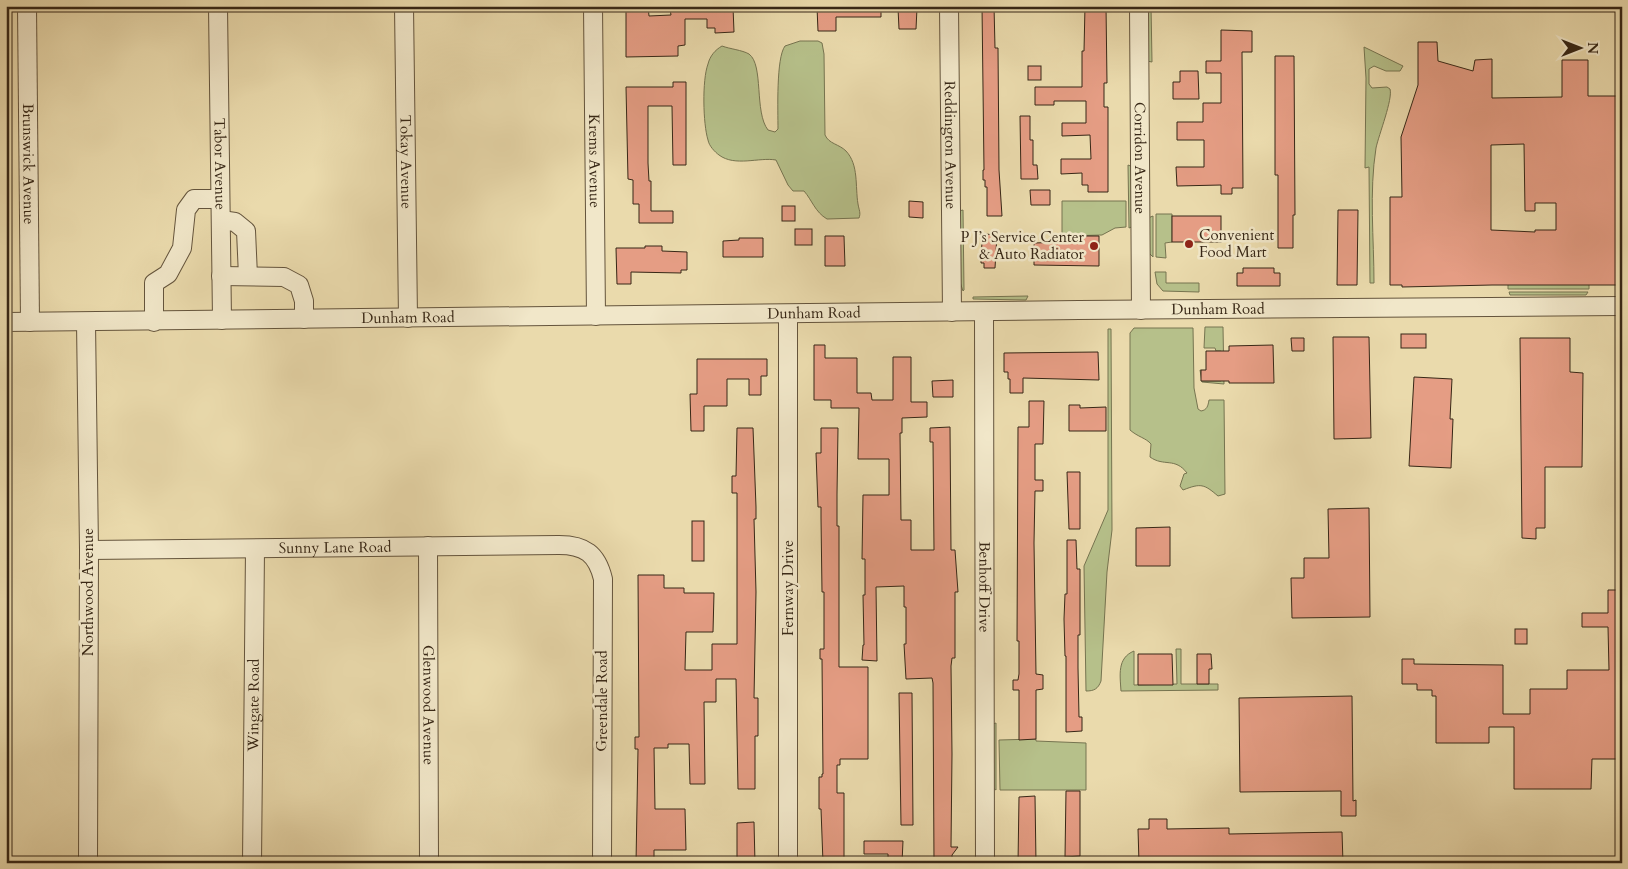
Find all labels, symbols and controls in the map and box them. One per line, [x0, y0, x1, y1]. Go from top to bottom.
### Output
north arrow [1556, 22, 1606, 72]
text: N [1583, 42, 1602, 54]
street label: Reddington Avenue [940, 81, 961, 209]
street label: Corridon Avenue [1130, 102, 1150, 214]
street label: Brunswick Avenue [18, 103, 39, 225]
street label: Krems Avenue [584, 114, 605, 208]
street label: Tokay Avenue [395, 115, 417, 209]
street label: Tabor Avenue [209, 118, 231, 210]
place label: Convenient Food Mart [1199, 225, 1275, 262]
place label: P J’s Service Center & Auto Radiator [961, 227, 1085, 264]
marker: Convenient Food Mart [1183, 238, 1195, 250]
marker: P J’s Service Center & Auto Radiator [1088, 240, 1100, 252]
street label: Dunham Road [1171, 299, 1265, 319]
street label: Dunham Road [767, 302, 861, 323]
street label: Dunham Road [361, 307, 455, 328]
street label: Northwood Avenue [78, 528, 98, 656]
street label: Sunny Lane Road [279, 537, 391, 558]
street label: Fernway Drive [778, 540, 798, 636]
street label: Benhoff Drive [974, 541, 995, 633]
street label: Glenwood Avenue [418, 645, 439, 765]
street label: Greendale Road [592, 650, 612, 752]
street label: Wingate Road [243, 658, 264, 753]

